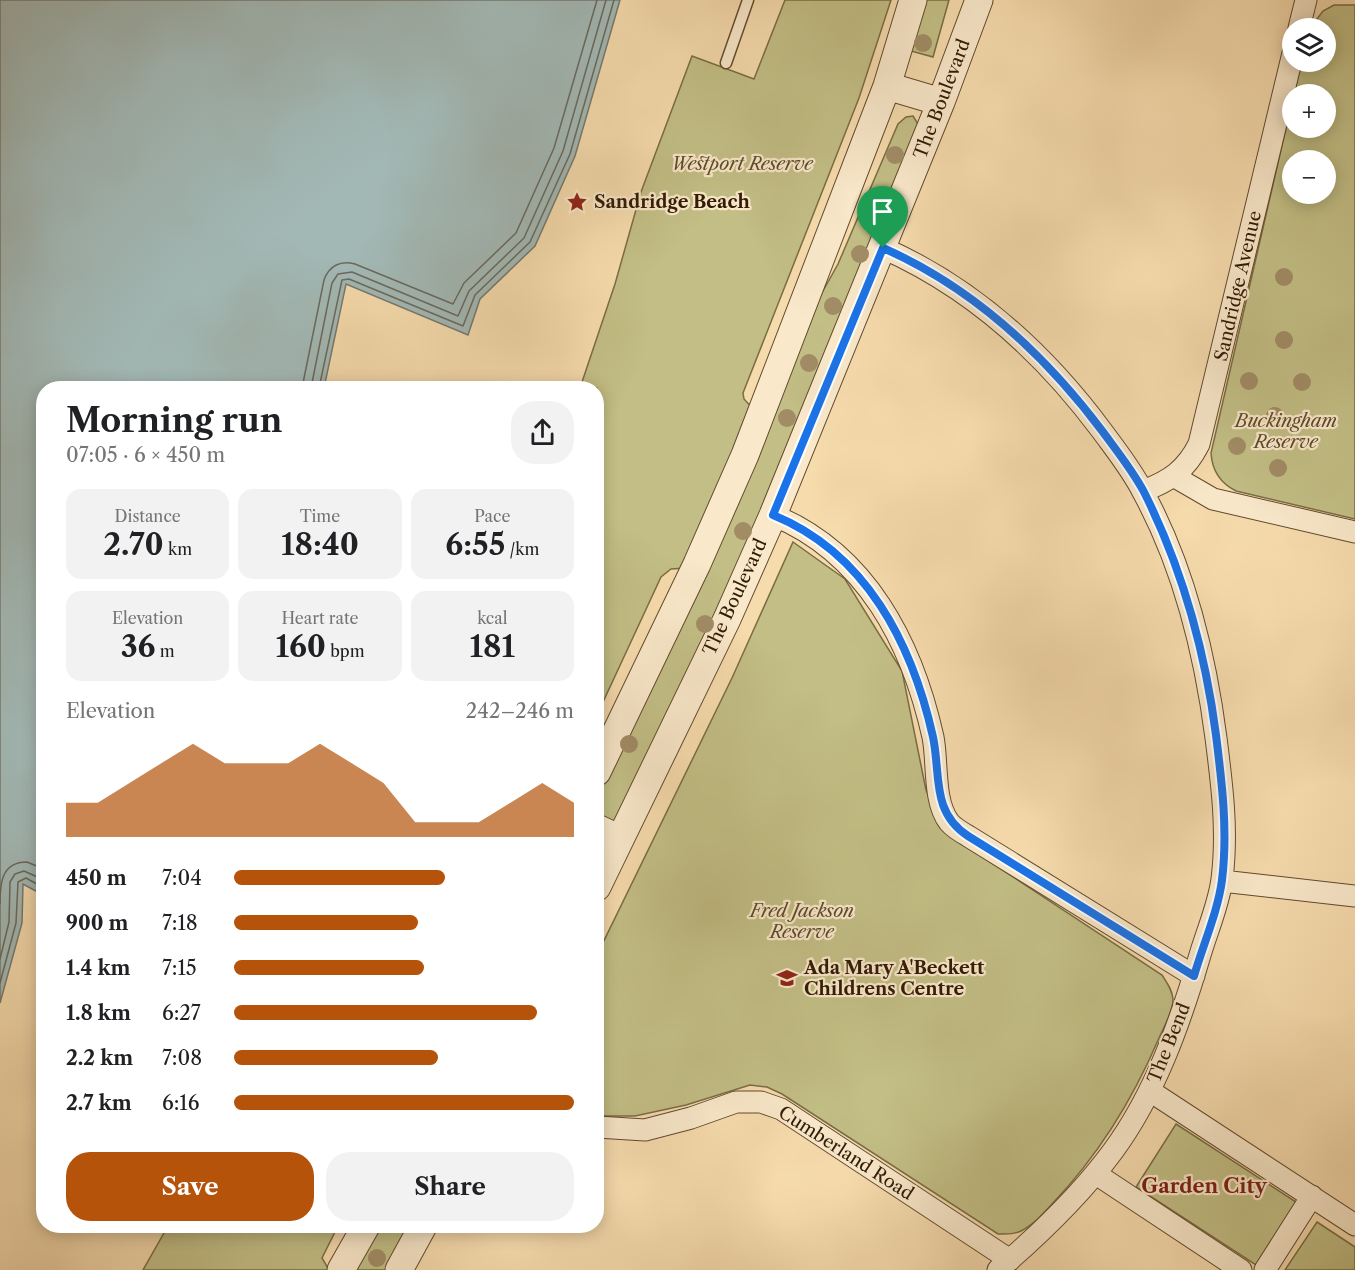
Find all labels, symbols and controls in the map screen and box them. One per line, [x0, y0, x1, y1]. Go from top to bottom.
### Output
map controls [1282, 18, 1336, 204]
button: layers [1282, 18, 1336, 72]
street label: The Boulevard [909, 36, 975, 162]
button: + [1282, 84, 1336, 138]
button: − [1282, 150, 1336, 204]
park label: Westport Reserve [671, 153, 814, 175]
pin [857, 186, 908, 248]
place icon: Sandridge Beach [565, 190, 589, 214]
place label: Sandridge Beach [594, 191, 750, 213]
icon: arrive [866, 195, 899, 228]
street label: Sandridge Avenue [1210, 209, 1266, 363]
text: Morning run [66, 400, 282, 441]
button: share [511, 401, 574, 464]
park label: Buckingham Reserve [1233, 410, 1337, 453]
text: 07:05 · 6 × 450 m [66, 443, 225, 467]
text: Distance [115, 506, 181, 526]
text: Time [300, 506, 340, 526]
text: Pace [474, 506, 510, 526]
text: 2.70 [103, 526, 164, 563]
text: 18:40 [281, 526, 359, 563]
text: 6:55 [445, 526, 505, 563]
street label: The Boulevard [698, 535, 772, 659]
text: km [164, 539, 192, 559]
text: /km [505, 539, 539, 559]
text: Elevation [112, 608, 183, 628]
text: Heart rate [281, 608, 359, 628]
text: kcal [477, 608, 507, 628]
text: 36 [121, 628, 156, 665]
text: 160 [275, 628, 326, 665]
text: 181 [470, 628, 515, 665]
text: m [156, 641, 175, 661]
text: bpm [326, 641, 365, 661]
text: Elevation [66, 699, 155, 723]
text: 242–246 m [466, 699, 574, 723]
text: 450 m [66, 866, 127, 890]
text: 7:04 [162, 866, 202, 890]
park label: Fred Jackson Reserve [748, 900, 854, 943]
text: 900 m [66, 911, 128, 935]
text: 7:18 [162, 911, 198, 935]
text: 1.4 km [66, 956, 131, 980]
text: 7:15 [162, 956, 197, 980]
place label: Ada Mary A'Beckett Childrens Centre [803, 957, 985, 1000]
school or university icon: Ada Mary A'Beckett Childrens Centre [775, 966, 799, 990]
street label: The Bend [1143, 1000, 1195, 1086]
text: 1.8 km [66, 1001, 131, 1025]
text: 6:27 [162, 1001, 201, 1025]
text: 2.2 km [66, 1046, 133, 1070]
text: 7:08 [162, 1046, 202, 1070]
text: 2.7 km [66, 1091, 132, 1115]
text: 6:16 [162, 1091, 199, 1115]
street label: Cumberland Road [774, 1101, 918, 1205]
button: Save [66, 1152, 314, 1221]
button: Share [326, 1152, 574, 1221]
district label: Garden City [1141, 1174, 1268, 1198]

